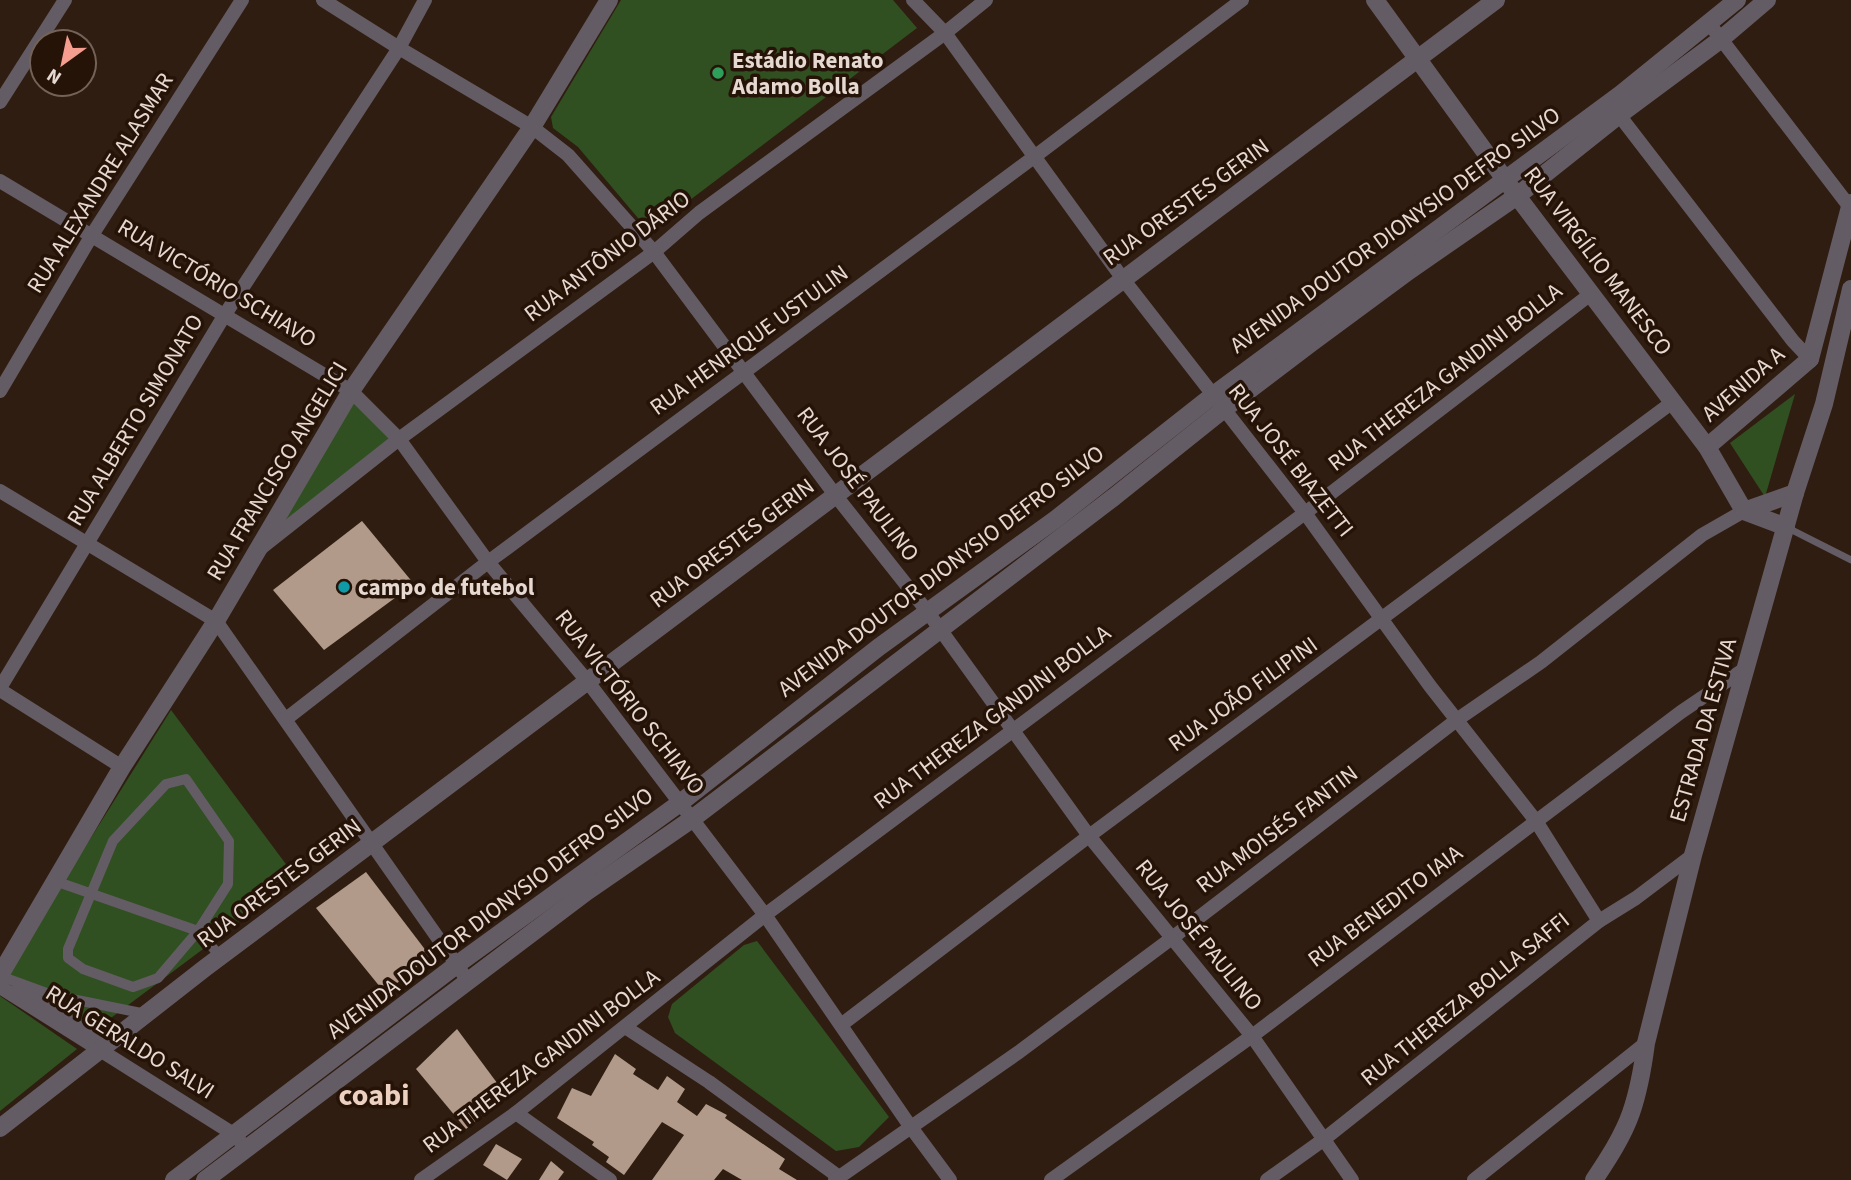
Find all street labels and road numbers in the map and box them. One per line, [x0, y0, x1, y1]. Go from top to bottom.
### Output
street label: RUA ALEXANDRE ALASMAR [21, 68, 179, 298]
street label: AVENIDA DOUTOR DIONYSIO DEFRO SILVO [1223, 99, 1567, 361]
street label: RUA ORESTES GERIN [1096, 130, 1276, 274]
street label: RUA VIRGÍLIO MANESCO [1516, 160, 1680, 362]
street label: RUA ANTÔNIO DÁRIO [517, 182, 697, 330]
street label: RUA VICTÓRIO SCHIAVO [111, 210, 323, 356]
street label: RUA HENRIQUE USTULIN [643, 257, 855, 423]
street label: RUA THEREZA GANDINI BOLLA [1321, 275, 1570, 479]
street label: RUA ALBERTO SIMONATO [59, 308, 211, 532]
street label: AVENIDA A [1694, 338, 1792, 429]
street label: RUA FRANCISCO ANGELICI [198, 355, 356, 587]
street label: RUA JOSÉ BIAZETTI [1220, 376, 1362, 544]
street label: RUA JOSÉ PAULINO [789, 400, 927, 568]
street label: AVENIDA DOUTOR DIONYSIO DEFRO SILVO [771, 437, 1111, 705]
street label: RUA ORESTES GERIN [643, 470, 821, 616]
street label: RUA VICTÓRIO SCHIAVO [547, 602, 713, 802]
street label: RUA THEREZA GANDINI BOLLA [866, 616, 1118, 817]
street label: RUA JOÃO FILIPINI [1162, 628, 1324, 760]
street label: ESTRADA DA ESTIVA [1661, 634, 1745, 826]
street label: RUA MOISÉS FANTIN [1189, 757, 1365, 901]
street label: AVENIDA DOUTOR DIONYSIO DEFRO SILVO [320, 779, 660, 1047]
street label: RUA ORESTES GERIN [190, 810, 368, 956]
street label: RUA BENEDITO IAIA [1301, 836, 1470, 975]
street label: RUA JOSÉ PAULINO [1128, 852, 1270, 1018]
street label: RUA THEREZA BOLLA SAFFI [1353, 904, 1577, 1094]
street label: RUA THEREZA GANDINI BOLLA [415, 960, 667, 1161]
street label: RUA GERALDO SALVI [39, 977, 221, 1107]

